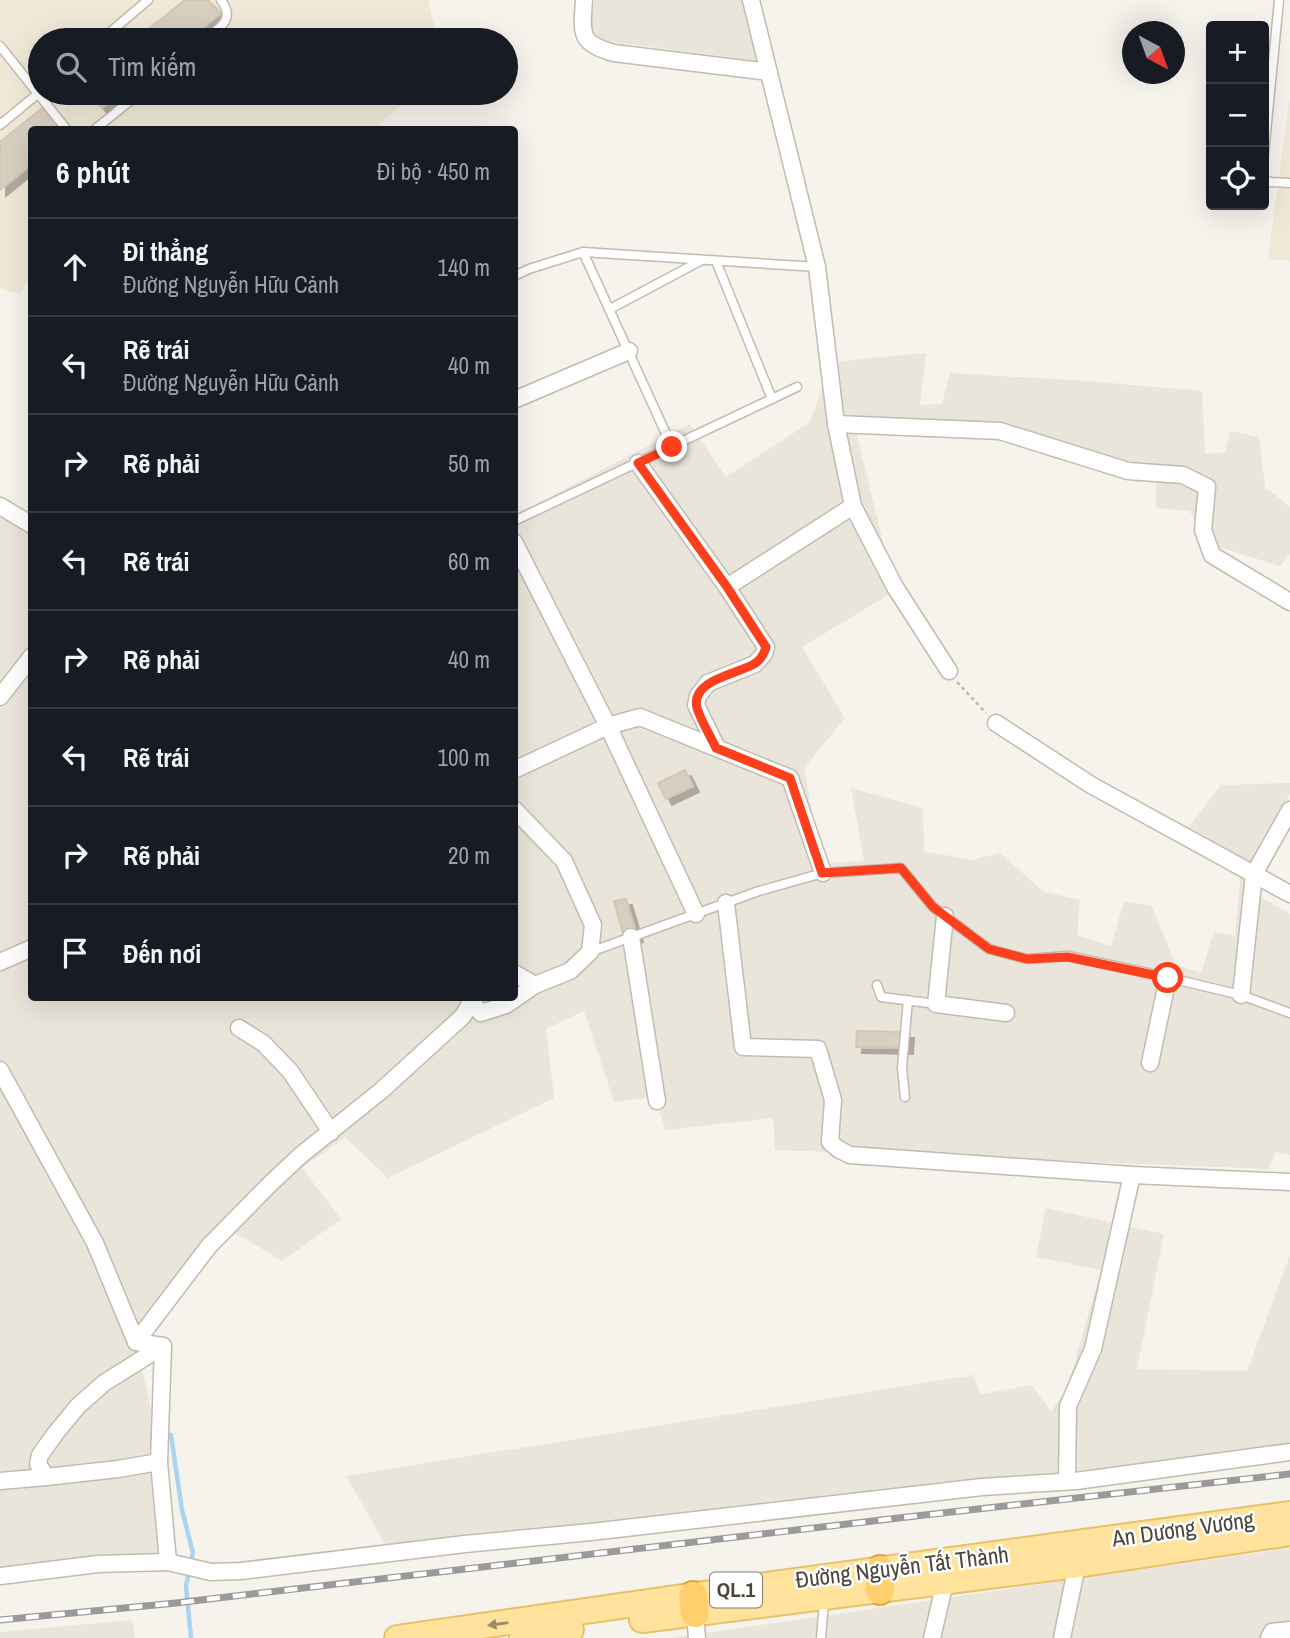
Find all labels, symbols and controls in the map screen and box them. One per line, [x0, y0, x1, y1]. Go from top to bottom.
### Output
north arrow [1122, 21, 1185, 84]
map controls [1206, 21, 1269, 210]
button: + [1206, 21, 1269, 84]
search box [28, 28, 518, 105]
icon: search [52, 48, 90, 86]
text: Tìm kiếm [108, 49, 196, 84]
button: − [1206, 84, 1269, 147]
button: locate [1206, 147, 1269, 210]
text: 6 phút [56, 152, 130, 192]
text: Đi bộ · 450 m [377, 156, 490, 187]
text: Đi thẳng [123, 234, 208, 269]
icon: ahead [56, 248, 94, 286]
text: 140 m [438, 252, 490, 283]
text: Đường Nguyễn Hữu Cảnh [123, 269, 339, 300]
text: Rẽ trái [123, 332, 189, 367]
icon: left [56, 346, 94, 384]
text: 40 m [448, 350, 490, 381]
text: Đường Nguyễn Hữu Cảnh [123, 367, 339, 398]
route end [656, 431, 687, 462]
icon: right [56, 444, 94, 482]
text: Rẽ phải [123, 446, 200, 481]
text: 50 m [448, 448, 490, 479]
icon: left [56, 542, 94, 580]
text: Rẽ trái [123, 544, 189, 579]
text: 60 m [448, 546, 490, 577]
icon: right [56, 640, 94, 678]
text: Rẽ phải [123, 642, 200, 677]
text: 40 m [448, 644, 490, 675]
icon: left [56, 738, 94, 776]
text: Rẽ trái [123, 740, 189, 775]
text: 100 m [438, 742, 490, 773]
icon: right [56, 836, 94, 874]
text: Rẽ phải [123, 838, 200, 873]
text: 20 m [448, 840, 490, 871]
icon: arrive [56, 934, 94, 972]
text: Đến nơi [123, 936, 201, 971]
route start [1152, 962, 1183, 993]
street label: An Dương Vương [1109, 1503, 1256, 1554]
street label: Đường Nguyễn Tất Thành [794, 1538, 1010, 1595]
road number: QL.1 [710, 1572, 762, 1608]
one-way arrow [487, 1618, 509, 1629]

